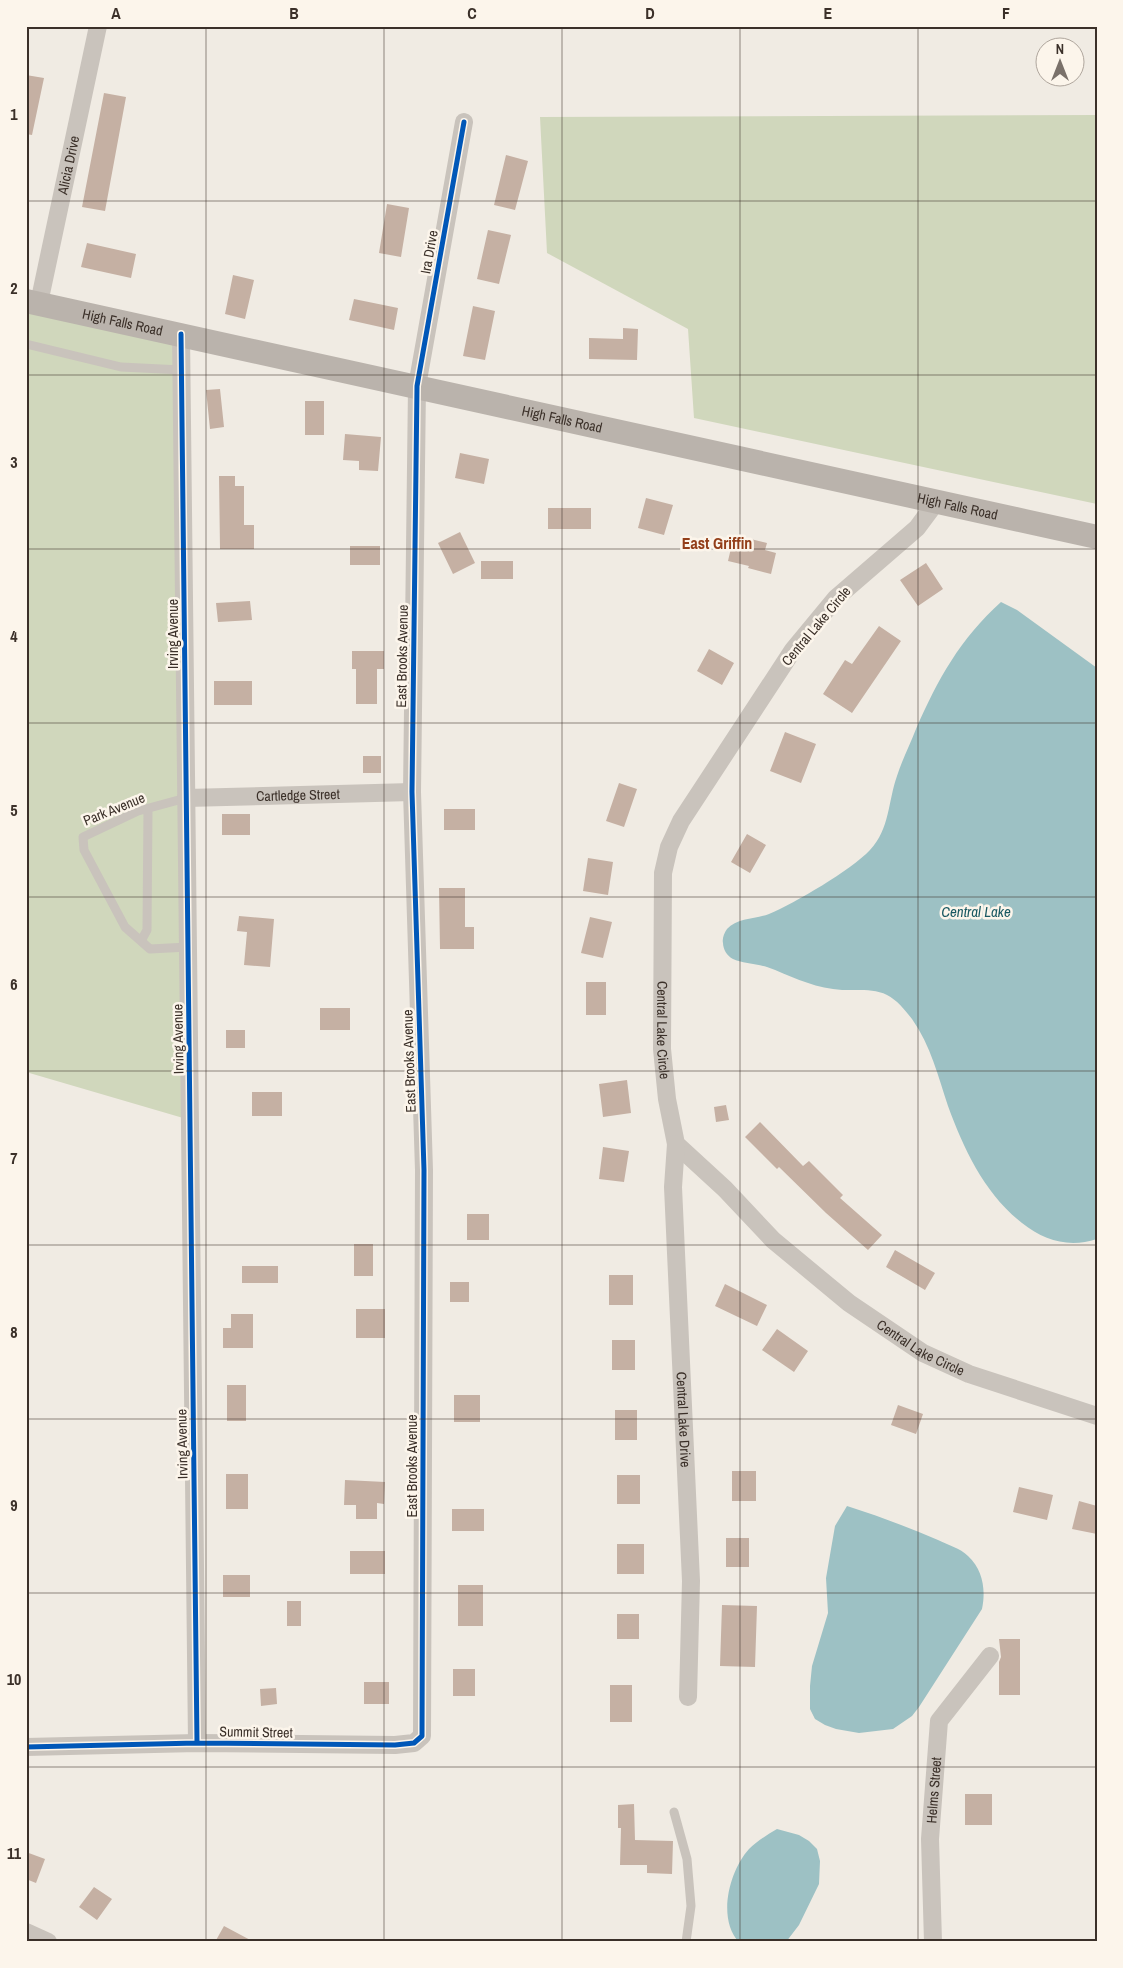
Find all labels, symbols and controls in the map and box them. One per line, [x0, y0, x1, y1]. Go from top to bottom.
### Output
text: A [111, 2, 121, 24]
text: B [289, 2, 299, 24]
text: C [467, 2, 477, 24]
text: D [645, 2, 655, 24]
text: E [824, 2, 833, 24]
text: F [1002, 2, 1010, 24]
north arrow [1036, 38, 1086, 88]
text: N [1056, 40, 1064, 58]
text: 1 [10, 103, 18, 125]
street label: Alicia Drive [53, 134, 83, 197]
street label: Ira Drive [416, 229, 442, 275]
text: 2 [10, 277, 18, 299]
street label: High Falls Road [81, 305, 165, 340]
street label: High Falls Road [520, 402, 604, 437]
text: 3 [10, 451, 18, 473]
street label: High Falls Road [916, 489, 1000, 524]
district label: East Griffin [682, 532, 752, 554]
street label: Central Lake Circle [778, 583, 854, 669]
street label: Irving Avenue [164, 599, 182, 669]
street label: East Brooks Avenue [392, 604, 412, 708]
text: 4 [10, 625, 18, 647]
street label: Cartledge Street [256, 785, 340, 805]
street label: Park Avenue [81, 788, 147, 830]
text: 5 [10, 799, 18, 821]
water label: Central Lake [941, 901, 1011, 922]
text: 6 [10, 973, 18, 995]
street label: Central Lake Circle [653, 981, 674, 1080]
street label: Irving Avenue [168, 1004, 188, 1074]
street label: East Brooks Avenue [398, 1009, 420, 1113]
text: 7 [10, 1147, 18, 1169]
street label: Central Lake Circle [873, 1315, 967, 1380]
text: 8 [10, 1321, 18, 1343]
street label: Central Lake Drive [672, 1371, 695, 1468]
street label: Irving Avenue [172, 1409, 192, 1479]
street label: East Brooks Avenue [403, 1414, 421, 1518]
text: 9 [10, 1494, 18, 1516]
text: 10 [7, 1668, 21, 1690]
street label: Summit Street [219, 1722, 293, 1742]
street label: Helms Street [922, 1756, 945, 1824]
text: 11 [7, 1842, 22, 1864]

